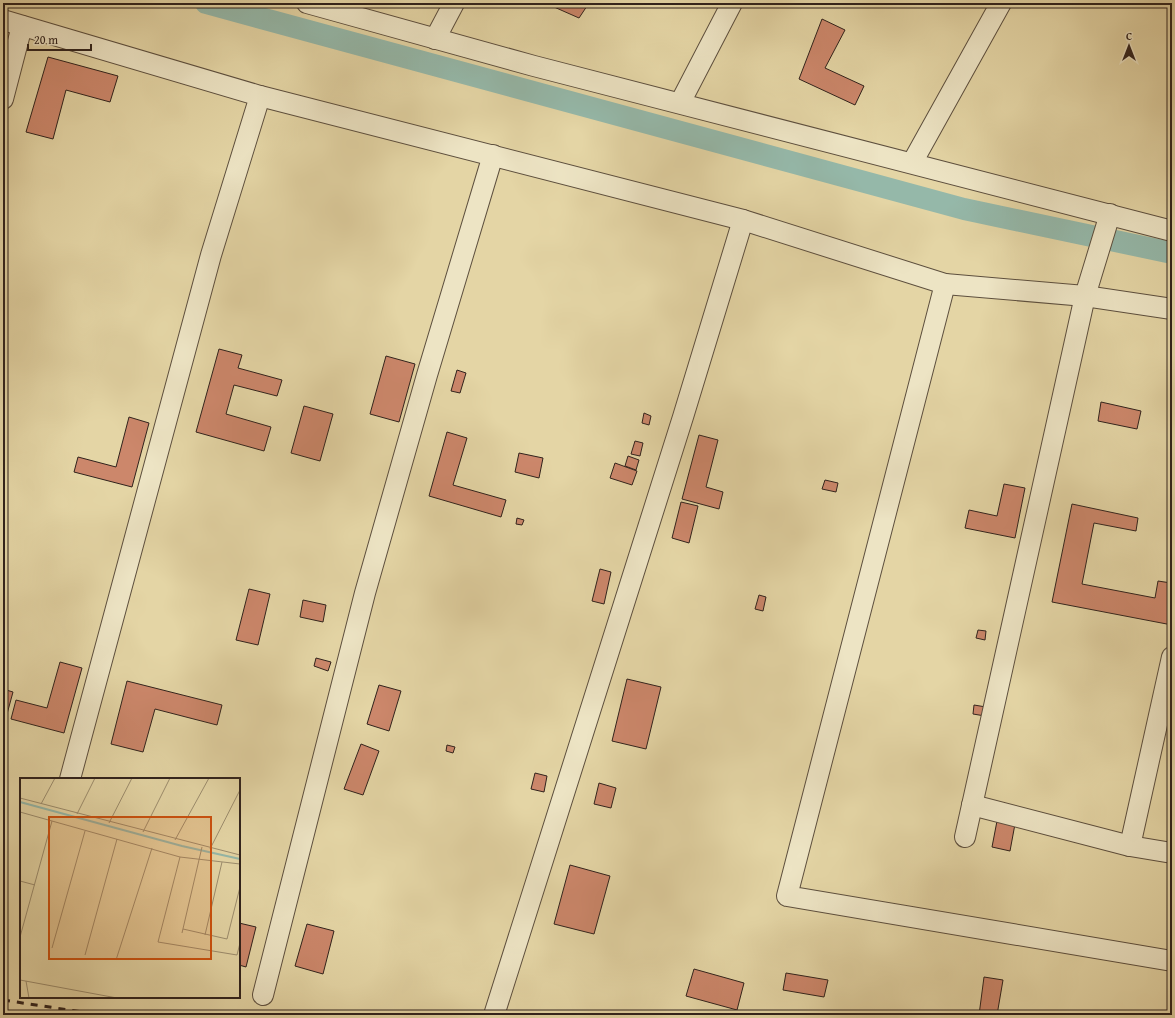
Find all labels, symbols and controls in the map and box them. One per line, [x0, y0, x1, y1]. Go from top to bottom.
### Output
scale bar [28, 26, 91, 52]
north arrow [1109, 26, 1149, 66]
text: С [1126, 28, 1132, 44]
text: 20 m [34, 31, 58, 48]
inset map [20, 778, 240, 998]

